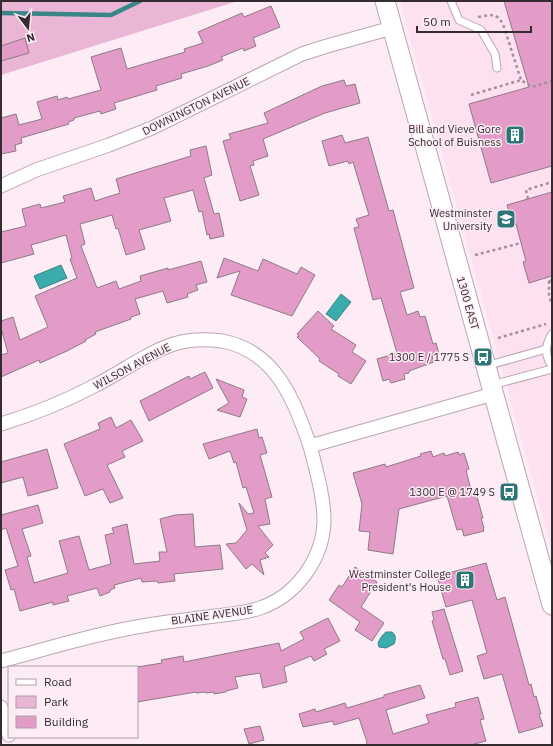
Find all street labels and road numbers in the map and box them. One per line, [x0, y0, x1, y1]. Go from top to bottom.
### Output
street label: DOWNINGTON AVENUE [140, 74, 252, 138]
street label: 1300 EAST [454, 275, 483, 332]
street label: WILSON AVENUE [91, 340, 173, 392]
street label: BLAINE AVENUE [170, 602, 254, 628]

